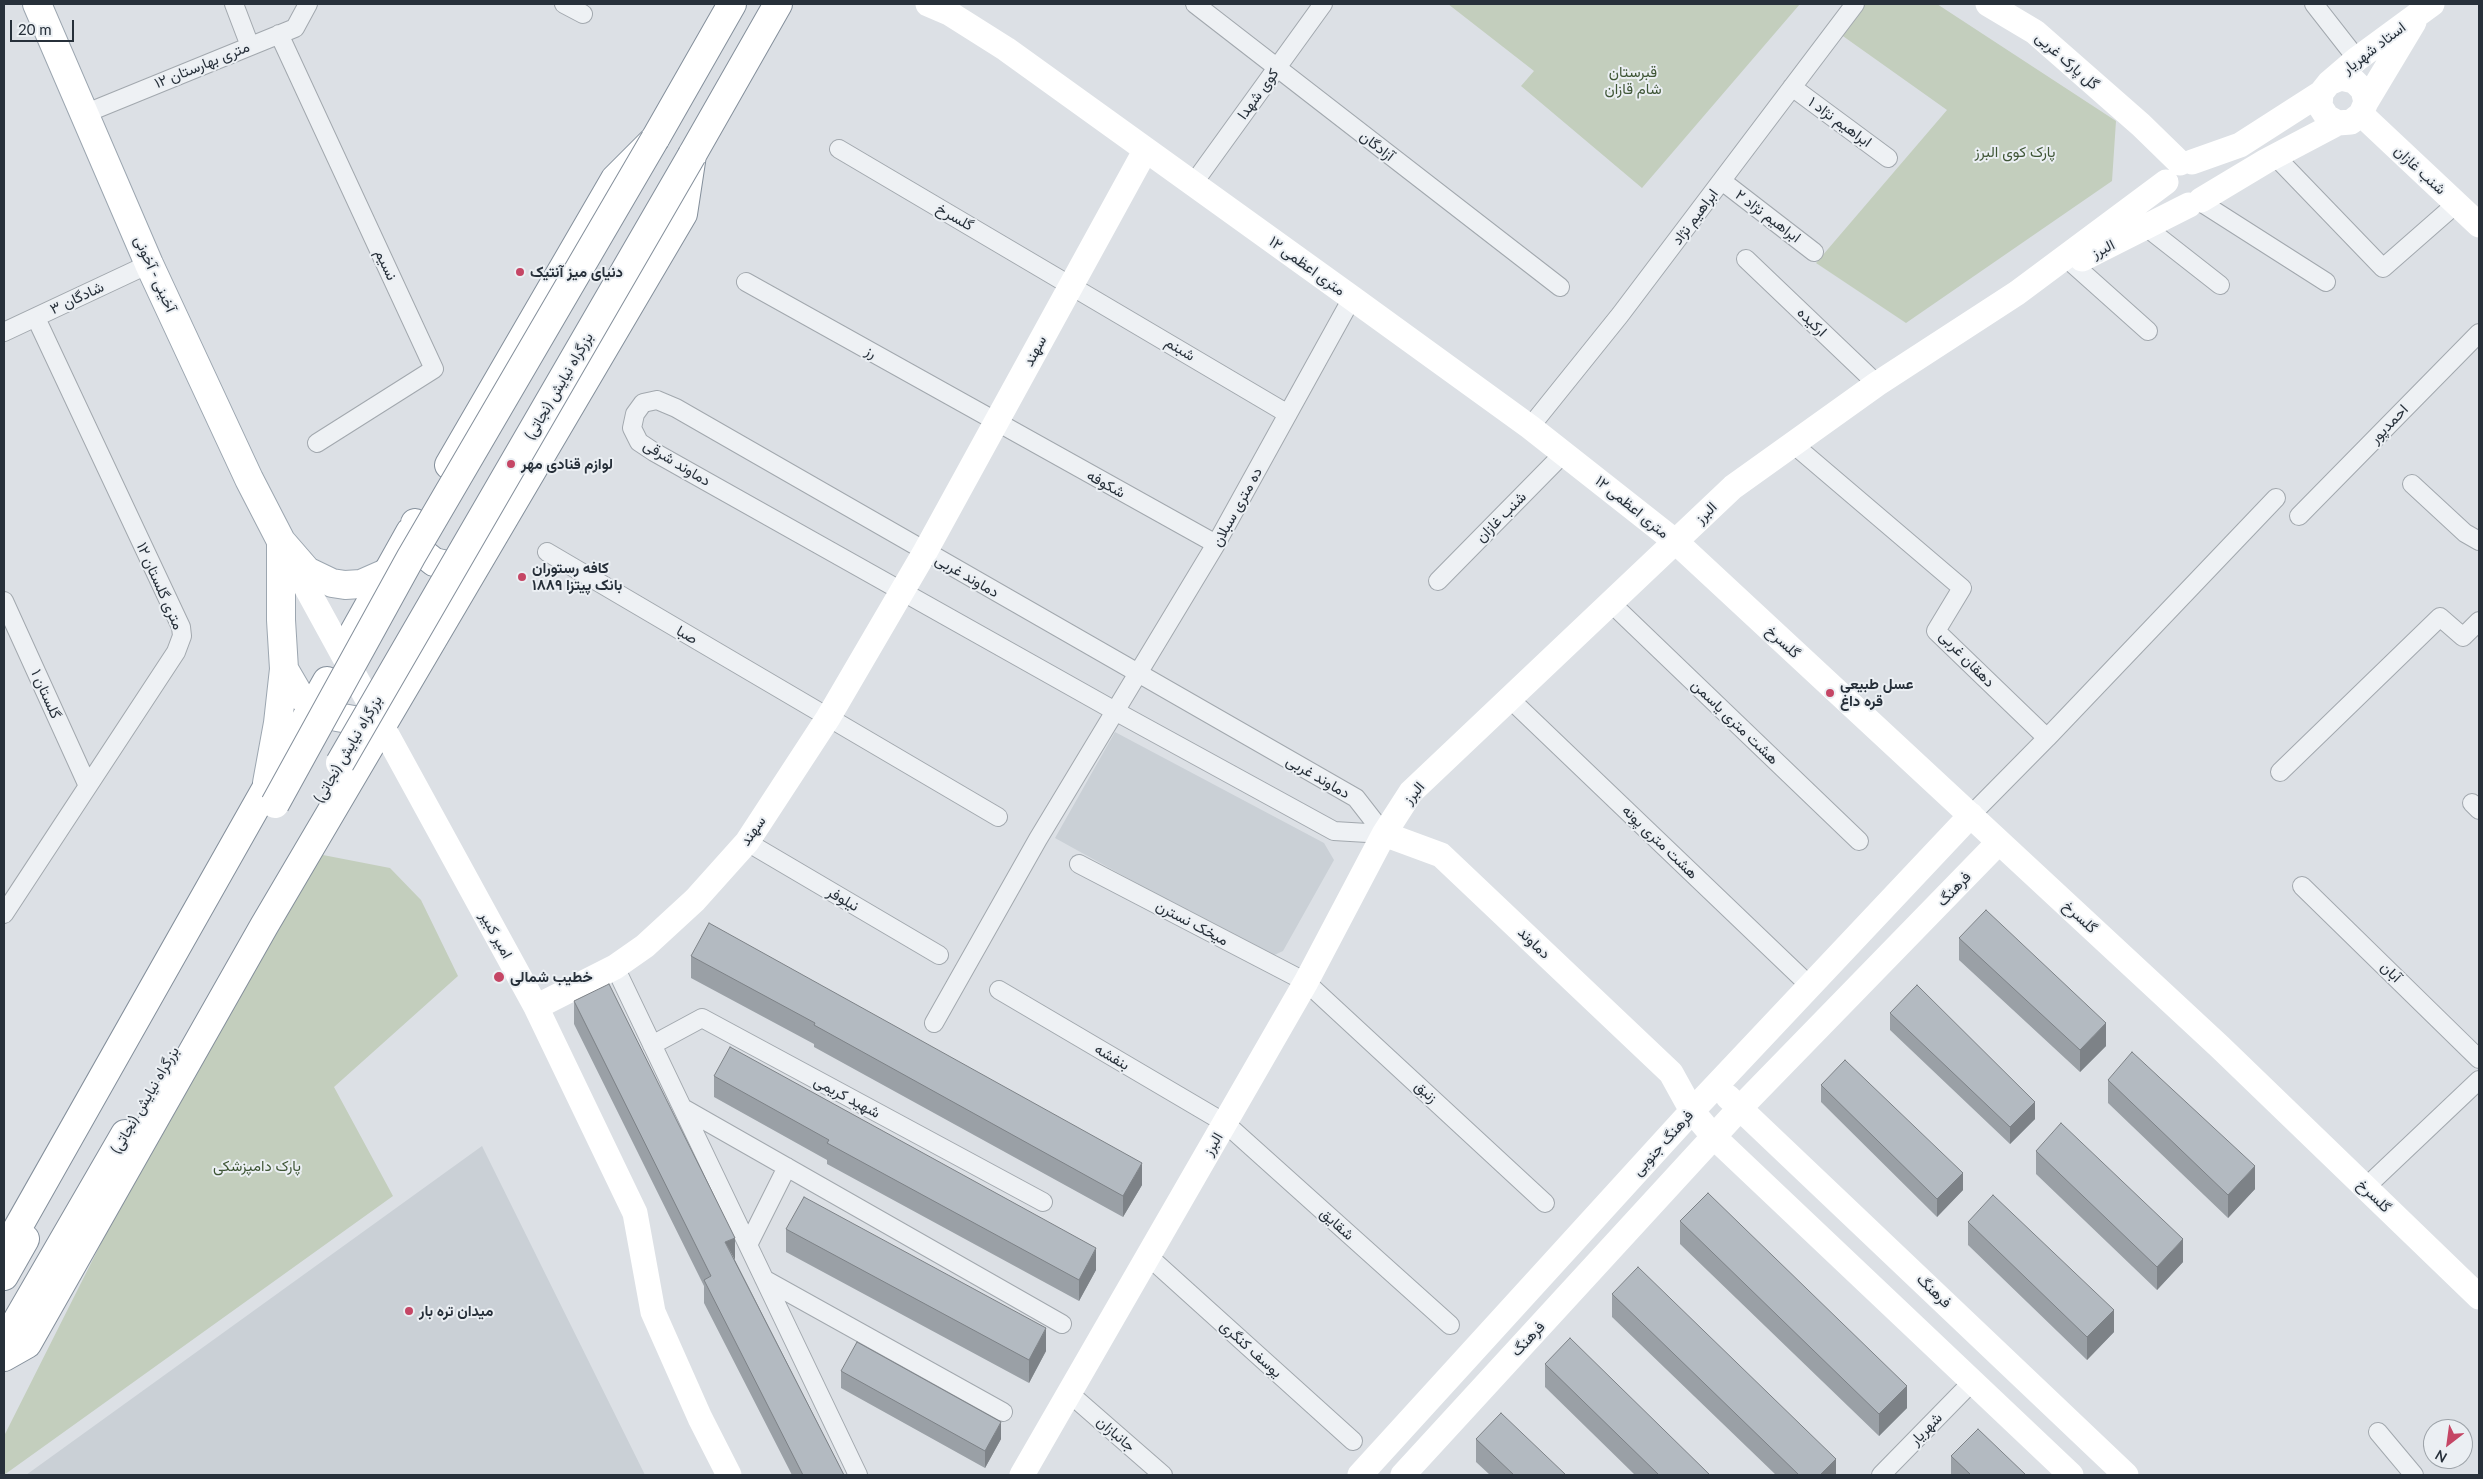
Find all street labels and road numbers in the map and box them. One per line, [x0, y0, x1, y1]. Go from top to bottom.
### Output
street label: استاد شهریار [2339, 18, 2409, 78]
street label: گل پارک غربی [2031, 28, 2103, 94]
street label: ۱۲ متری بهارستان [152, 38, 252, 92]
street label: کوی شهدا [1234, 65, 1282, 123]
street label: ابراهیم نژاد ۱ [1805, 93, 1875, 151]
street label: آزادگان [1356, 127, 1398, 165]
street label: شنب غازان [2390, 142, 2450, 198]
street label: ابراهیم نژاد [1668, 185, 1722, 249]
street label: ابراهیم نژاد ۲ [1732, 186, 1804, 246]
street label: گلسرخ [933, 199, 977, 235]
street label: ۱۲ متری اعظمی [1265, 232, 1349, 300]
street label: آخینی - آخونی [130, 233, 180, 315]
street label: البرز [2088, 236, 2118, 262]
street label: نسیم [371, 247, 401, 283]
street label: شادگان ۳ [47, 278, 107, 318]
street label: ارکیده [1793, 304, 1831, 340]
street label: بزرگراه نیایش (نجاتی) [521, 329, 597, 443]
street label: سهند [1019, 333, 1051, 369]
street label: شبنم [1162, 333, 1198, 365]
street label: رز [862, 342, 880, 362]
street label: احمدپور [2366, 401, 2412, 447]
street label: دماوند شرقی [640, 436, 714, 490]
street label: ده متری سبلان [1208, 464, 1266, 550]
street label: شکوفه [1084, 466, 1128, 502]
street label: ۱۲ متری اعظمی [1592, 472, 1672, 542]
street label: شنب غازان [1472, 488, 1530, 546]
street label: البرز [1691, 498, 1721, 528]
street label: ۱۲ متری گلستان [133, 540, 187, 632]
street label: دماوند غربی [932, 551, 1002, 601]
street label: صبا [673, 622, 701, 648]
street label: گلسرخ [1762, 622, 1804, 662]
street label: دهقان غربی [1936, 627, 1998, 691]
street label: گلستان ۱ [27, 667, 65, 721]
street label: هشت متری یاسمن [1688, 676, 1782, 768]
street label: بزرگراه نیایش (نجاتی) [310, 692, 386, 806]
street label: دماوند غربی [1283, 752, 1353, 802]
street label: البرز [1399, 778, 1429, 808]
street label: هشت متری پونه [1618, 801, 1702, 883]
street label: سهند [736, 813, 770, 849]
street label: فرهنگ [1933, 868, 1975, 910]
street label: نیلوفر [824, 883, 862, 915]
street label: میخک نسترن [1153, 896, 1231, 950]
street label: گلسرخ [2059, 897, 2101, 937]
street label: امیر کبیر [476, 908, 516, 962]
street label: دماوند [1514, 923, 1554, 963]
street label: آبان [2377, 958, 2405, 986]
street label: بنفشه [1091, 1040, 1133, 1074]
street label: بزرگراه نیایش (نجاتی) [107, 1043, 183, 1157]
street label: شهید کریمی [811, 1072, 883, 1122]
street label: زنبق [1411, 1077, 1441, 1107]
street label: فرهنگ جنوبی [1629, 1106, 1697, 1180]
street label: البرز [1199, 1129, 1227, 1159]
street label: گلسرخ [2353, 1176, 2395, 1216]
street label: شقایق [1316, 1204, 1358, 1244]
street label: فرهنگ [1913, 1270, 1955, 1312]
street label: یوسف کنگری [1216, 1316, 1286, 1382]
street label: فرهنگ [1507, 1318, 1549, 1360]
street label: شهریار [1906, 1409, 1946, 1449]
street label: جانبازان [1093, 1412, 1139, 1456]

